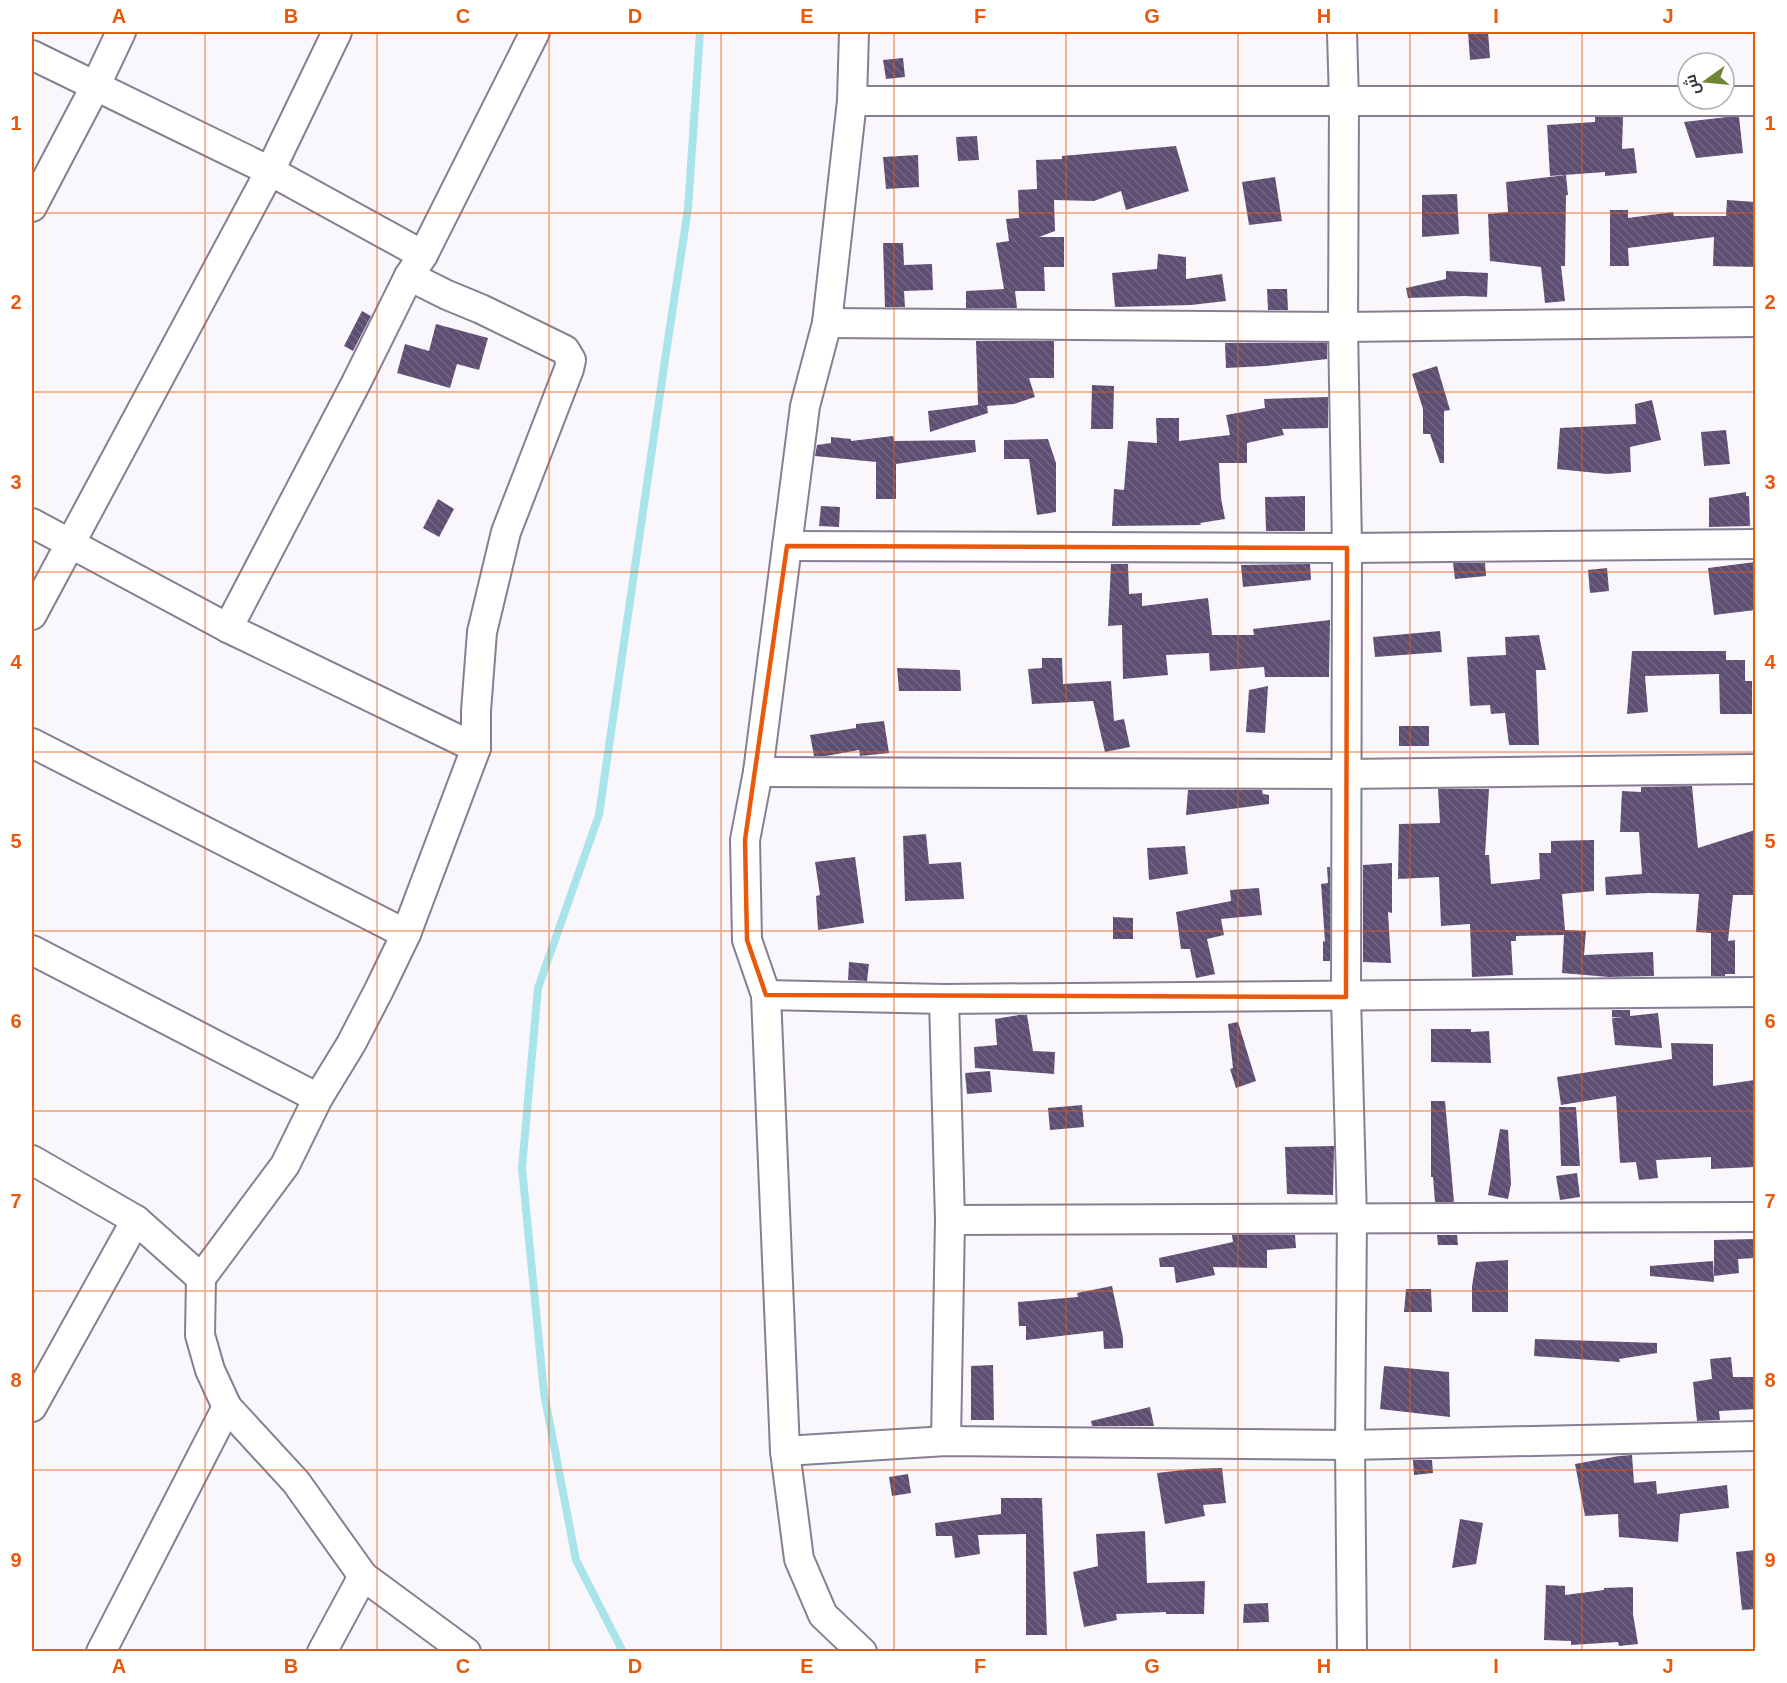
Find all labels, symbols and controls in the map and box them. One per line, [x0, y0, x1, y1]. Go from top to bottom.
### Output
text: A [112, 5, 126, 27]
text: B [284, 5, 298, 27]
text: C [456, 5, 470, 27]
text: D [628, 5, 642, 27]
text: E [800, 5, 814, 27]
text: F [974, 5, 986, 27]
text: G [1144, 5, 1160, 27]
text: H [1317, 5, 1331, 27]
text: I [1493, 5, 1499, 27]
text: J [1662, 5, 1674, 27]
north arrow [1676, 51, 1736, 111]
text: ش [1681, 72, 1704, 97]
text: 1 [10, 112, 22, 134]
text: 1 [1764, 112, 1776, 134]
text: 2 [10, 291, 22, 313]
text: 2 [1764, 291, 1776, 313]
text: 3 [10, 471, 22, 493]
text: 3 [1764, 471, 1776, 493]
text: 4 [10, 651, 22, 673]
text: 4 [1764, 651, 1776, 673]
text: 5 [10, 830, 22, 852]
text: 5 [1764, 830, 1776, 852]
text: 6 [10, 1010, 22, 1032]
text: 6 [1764, 1010, 1776, 1032]
text: 7 [10, 1190, 22, 1212]
text: 7 [1764, 1190, 1776, 1212]
text: 8 [10, 1369, 22, 1391]
text: 8 [1764, 1369, 1776, 1391]
text: 9 [10, 1549, 22, 1571]
text: 9 [1764, 1549, 1776, 1571]
text: A [112, 1655, 126, 1677]
text: B [284, 1655, 298, 1677]
text: C [456, 1655, 470, 1677]
text: D [628, 1655, 642, 1677]
text: E [800, 1655, 814, 1677]
text: F [974, 1655, 986, 1677]
text: G [1144, 1655, 1160, 1677]
text: H [1317, 1655, 1331, 1677]
text: I [1493, 1655, 1499, 1677]
text: J [1662, 1655, 1674, 1677]

